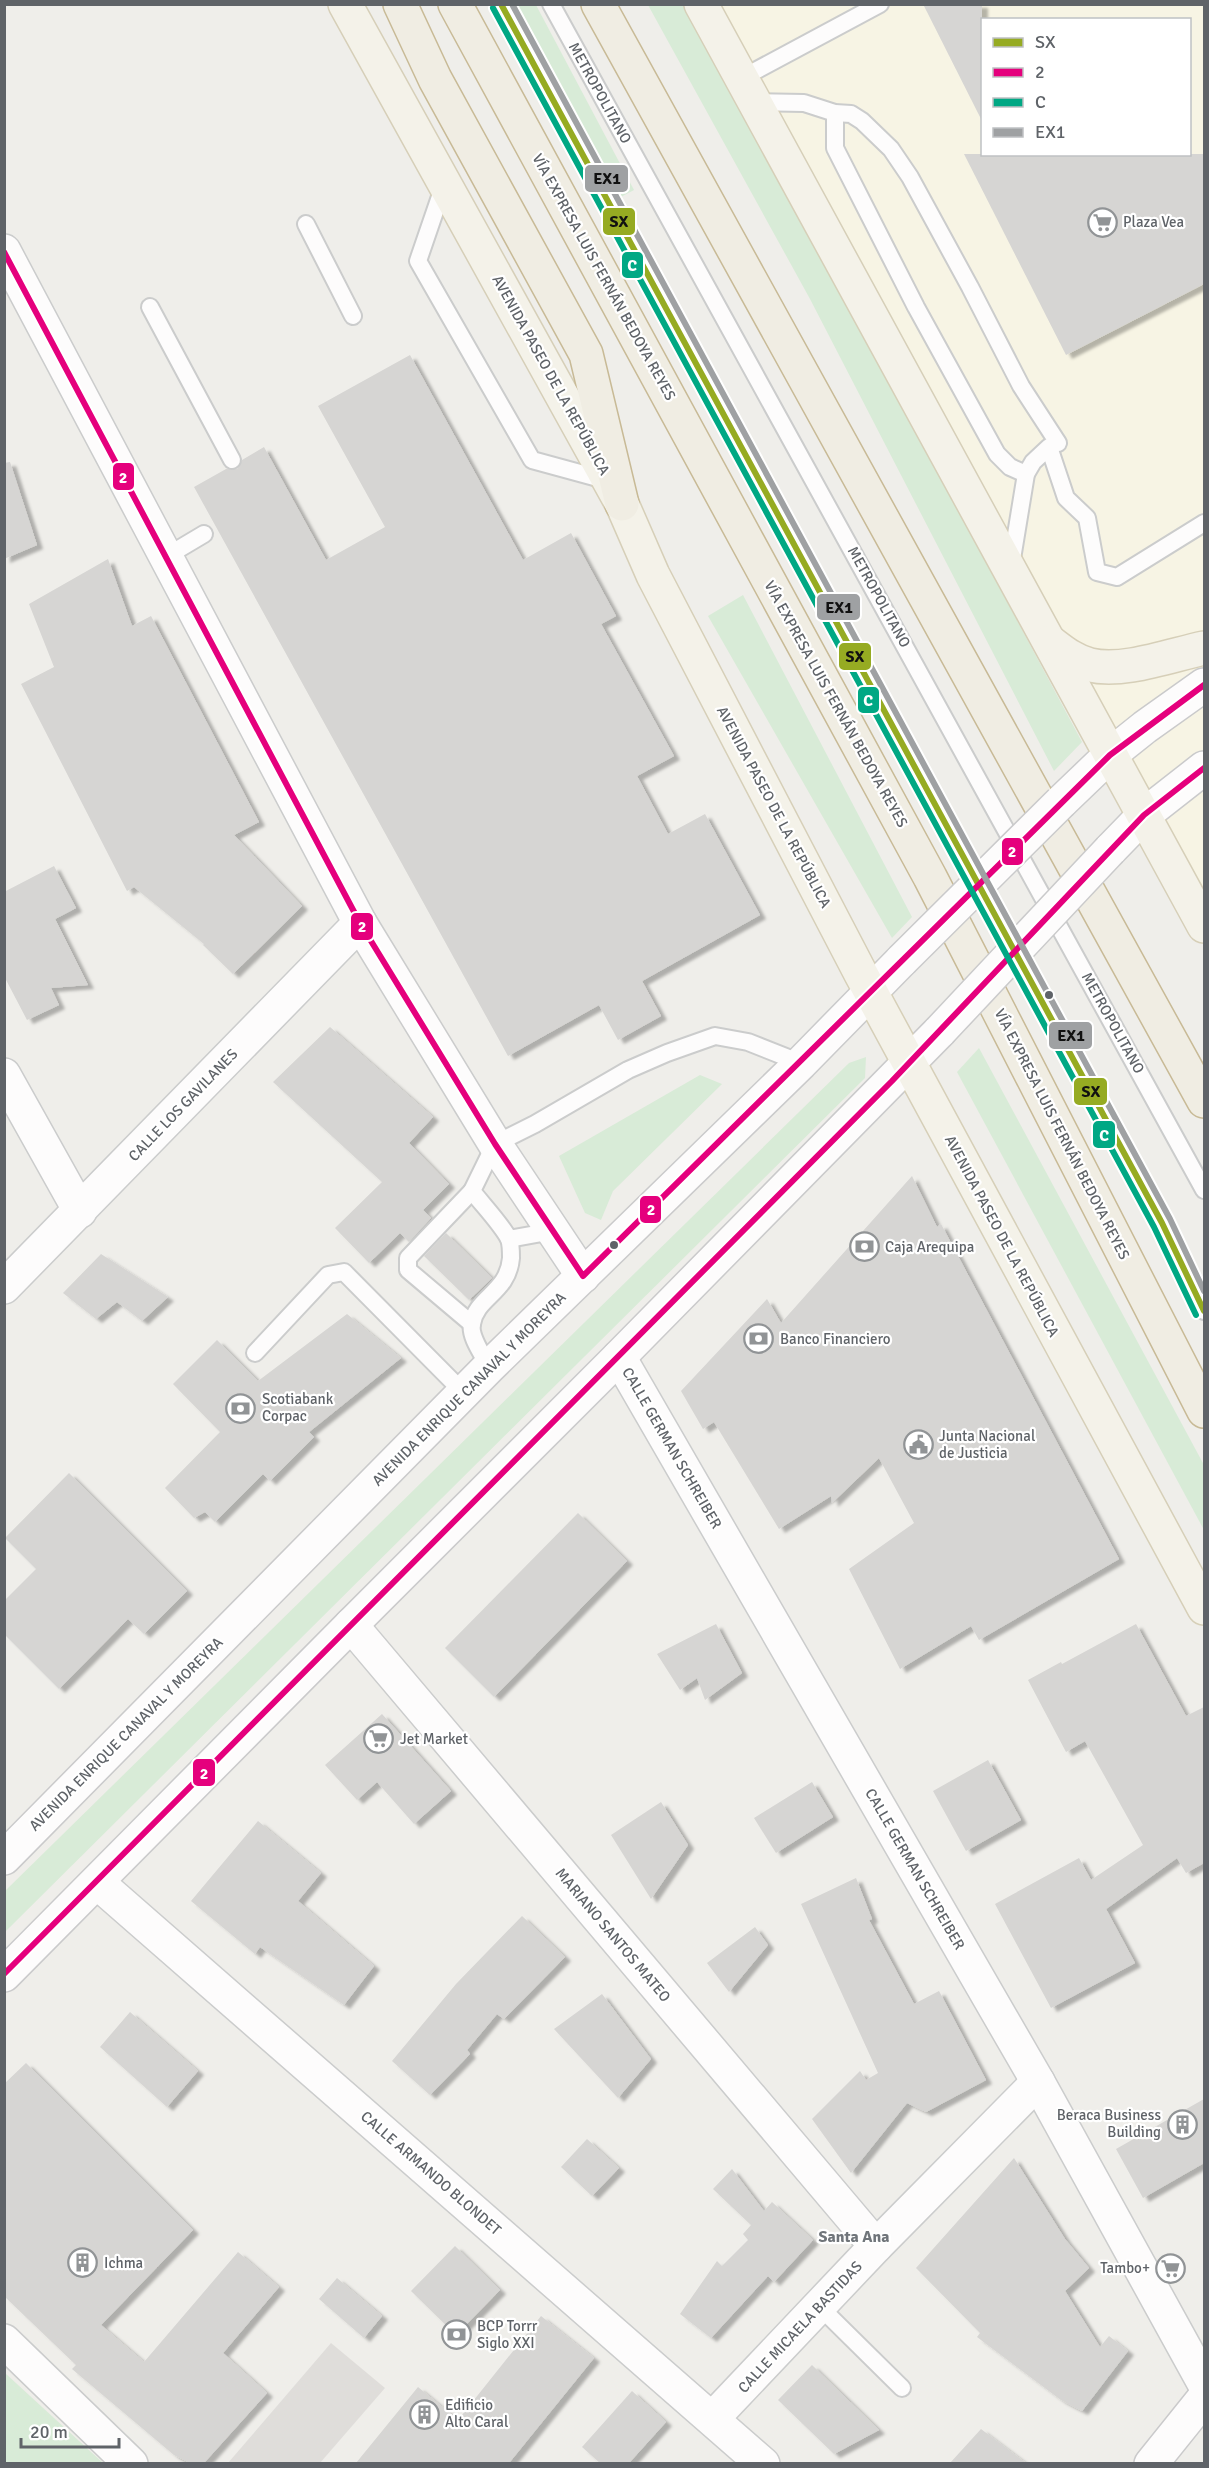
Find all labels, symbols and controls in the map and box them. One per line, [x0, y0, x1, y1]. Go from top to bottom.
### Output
legend [981, 18, 1191, 156]
text: SX [1035, 31, 1056, 53]
street label: METROPOLITANO [565, 39, 635, 147]
text: 2 [1035, 61, 1045, 83]
text: C [1035, 91, 1046, 113]
text: EX1 [1035, 121, 1065, 143]
street label: VÍA EXPRESA LUIS FERNÁN BEDOYA REYES [528, 150, 680, 403]
line badge: EX1 [584, 164, 629, 193]
text: EX1 [593, 169, 621, 189]
supermarket icon: Plaza Vea [1086, 206, 1118, 238]
line badge: SX [602, 207, 636, 236]
text: SX [610, 212, 629, 232]
place label: Plaza Vea [1123, 213, 1184, 231]
line badge: C [621, 251, 644, 279]
text: C [627, 256, 637, 276]
street label: AVENIDA PASEO DE LA REPÚBLICA [488, 271, 614, 478]
line badge: 2 [112, 462, 135, 491]
text: 2 [119, 468, 127, 488]
street label: METROPOLITANO [844, 543, 914, 651]
street label: VÍA EXPRESA LUIS FERNÁN BEDOYA REYES [760, 577, 912, 830]
line badge: EX1 [816, 593, 861, 621]
text: EX1 [825, 598, 853, 618]
line badge: SX [838, 642, 872, 671]
text: SX [846, 647, 865, 667]
line badge: C [857, 686, 880, 714]
text: C [863, 691, 873, 711]
street label: AVENIDA PASEO DE LA REPÚBLICA [713, 703, 836, 911]
line badge: 2 [1001, 837, 1024, 866]
text: 2 [1008, 842, 1016, 862]
line badge: 2 [350, 912, 374, 941]
text: 2 [358, 917, 366, 937]
street label: METROPOLITANO [1078, 969, 1148, 1077]
unlabelled marker [1043, 989, 1055, 1001]
street label: VÍA EXPRESA LUIS FERNÁN BEDOYA REYES [991, 1005, 1134, 1262]
line badge: EX1 [1048, 1021, 1093, 1050]
text: EX1 [1057, 1026, 1085, 1046]
street label: CALLE LOS GAVILANES [125, 1045, 241, 1165]
line badge: SX [1073, 1077, 1108, 1106]
text: SX [1082, 1082, 1101, 1102]
line badge: C [1092, 1120, 1116, 1149]
text: C [1099, 1126, 1109, 1146]
street label: AVENIDA PASEO DE LA REPÚBLICA [941, 1132, 1064, 1340]
line badge: 2 [639, 1195, 662, 1224]
text: 2 [647, 1200, 655, 1220]
bank icon: Caja Arequipa [848, 1231, 880, 1263]
place label: Caja Arequipa [885, 1238, 974, 1256]
unlabelled marker [608, 1239, 620, 1251]
street label: AVENIDA ENRIQUE CANAVAL Y MOREYRA [368, 1288, 570, 1490]
bank icon: Banco Financiero [743, 1323, 775, 1355]
place label: Banco Financiero [780, 1330, 891, 1348]
street label: CALLE GERMAN SCHREIBER [618, 1364, 726, 1532]
place label: Scotiabank Corpac [262, 1390, 334, 1425]
bank icon: Scotiabank Corpac [225, 1392, 257, 1424]
place label: Junta Nacional de Justicia [939, 1427, 1035, 1462]
public building icon: Junta Nacional de Justicia [902, 1429, 934, 1461]
street label: AVENIDA ENRIQUE CANAVAL Y MOREYRA [25, 1633, 227, 1835]
supermarket icon: Jet Market [363, 1723, 395, 1755]
place label: Jet Market [400, 1730, 468, 1748]
line badge: 2 [192, 1758, 216, 1787]
text: 2 [200, 1764, 208, 1784]
street label: CALLE GERMAN SCHREIBER [861, 1785, 969, 1953]
street label: MARIANO SANTOS MATEO [552, 1864, 674, 2006]
place label: Beraca Business Building [1057, 2106, 1161, 2141]
street label: CALLE ARMANDO BLONDET [357, 2107, 505, 2239]
building icon: Beraca Business Building [1166, 2108, 1198, 2140]
district label: Santa Ana [819, 2227, 889, 2247]
building icon: Ichma [67, 2247, 99, 2279]
supermarket icon: Tambo+ [1155, 2252, 1187, 2284]
place label: Ichma [104, 2254, 143, 2272]
street label: CALLE MICAELA BASTIDAS [734, 2257, 866, 2397]
place label: Tambo+ [1100, 2259, 1150, 2277]
place label: BCP Torrr Siglo XXI [477, 2317, 538, 2352]
bank icon: BCP Torrr Siglo XXI [440, 2319, 472, 2351]
place label: Edificio Alto Caral [445, 2396, 508, 2431]
building icon: Edificio Alto Caral [408, 2398, 440, 2430]
scale bar [21, 2411, 118, 2449]
text: 20 m [30, 2421, 68, 2443]

